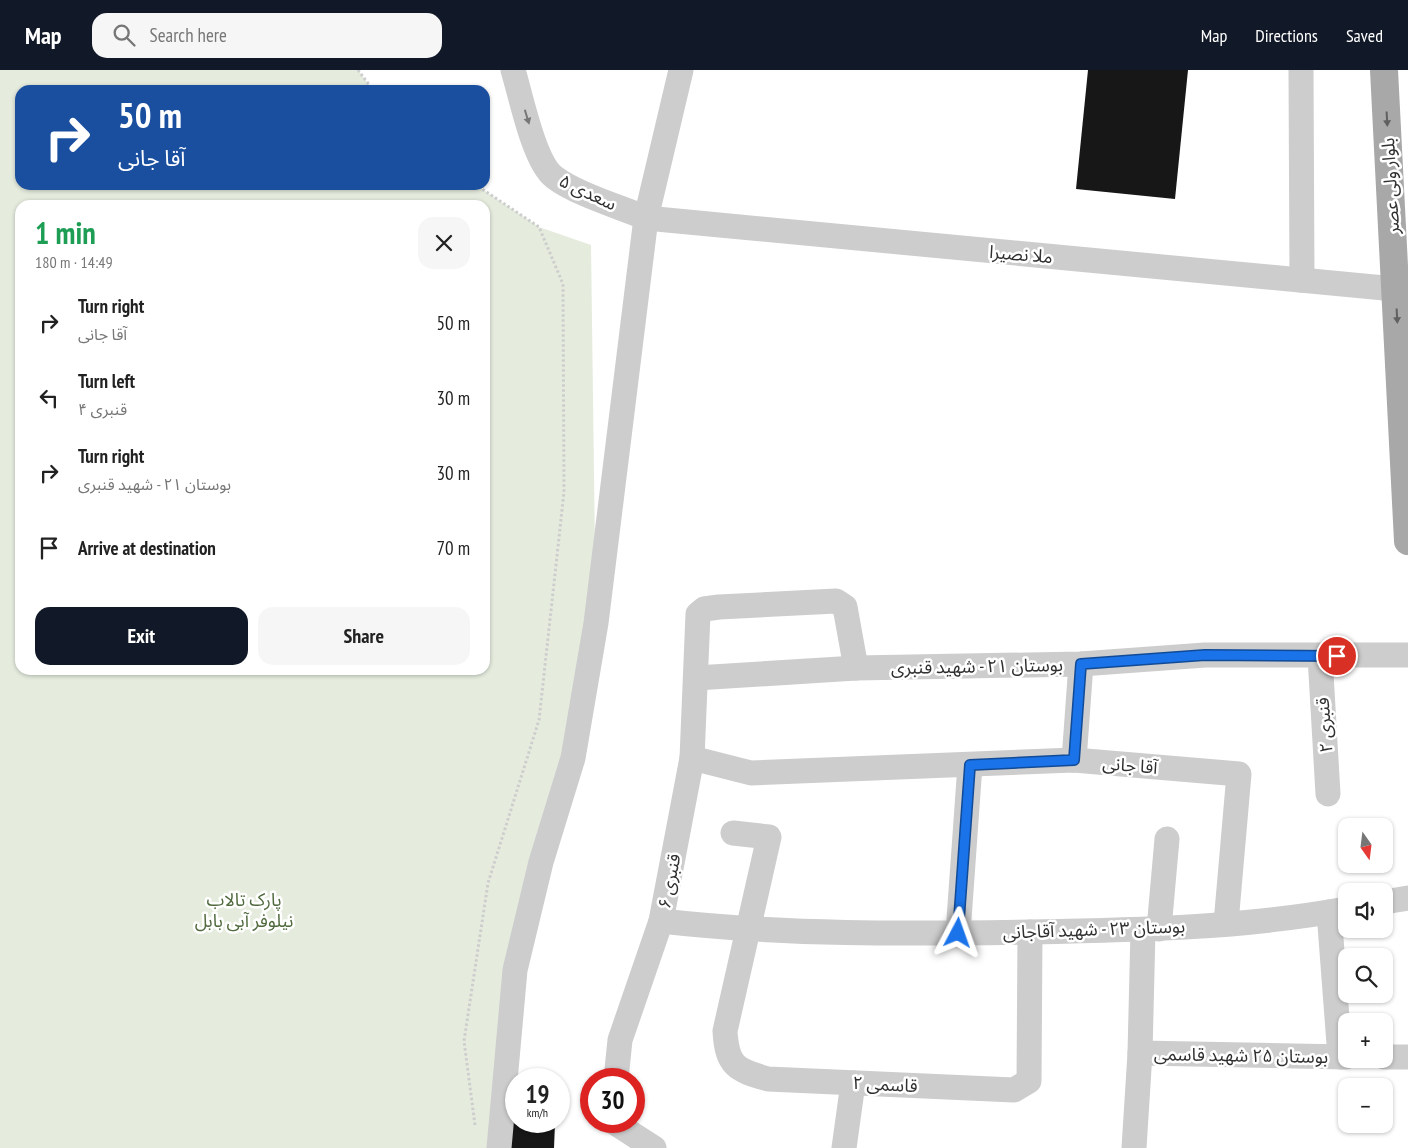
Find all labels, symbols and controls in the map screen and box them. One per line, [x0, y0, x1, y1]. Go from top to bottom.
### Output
search box [92, 13, 442, 58]
text: Map [25, 20, 62, 51]
icon: search [110, 21, 138, 49]
text: Search here [150, 23, 227, 47]
text: Map [1201, 24, 1227, 47]
text: Directions [1255, 24, 1318, 47]
text: Saved [1346, 24, 1383, 47]
text: 50 m [118, 92, 182, 138]
icon: right [35, 105, 100, 170]
one-way arrow [523, 109, 531, 124]
one-way arrow [1383, 111, 1391, 127]
street label: بلوار ولی عصر [1376, 137, 1404, 236]
text: آقا جانی [118, 144, 186, 172]
street label: سعدی ۵ [556, 169, 620, 215]
text: 1 min [35, 213, 96, 252]
button: close [418, 217, 470, 269]
street label: ملا نصیرا [988, 240, 1054, 268]
text: 180 m · 14:49 [35, 252, 113, 272]
text: Turn right [78, 294, 144, 318]
one-way arrow [1393, 308, 1401, 324]
icon: right [35, 309, 63, 337]
text: 50 m [437, 311, 470, 335]
text: آقا جانی [78, 324, 127, 344]
text: Turn left [78, 369, 135, 393]
icon: left [35, 384, 63, 412]
text: 30 m [437, 386, 470, 410]
text: قنبری ۴ [78, 399, 127, 419]
text: Turn right [78, 444, 144, 468]
icon: right [35, 459, 63, 487]
text: 30 m [437, 461, 470, 485]
text: بوستان ۲۱ - شهید قنبری [78, 474, 231, 494]
icon: arrive [35, 534, 63, 562]
text: Arrive at destination [78, 536, 216, 560]
text: 70 m [437, 536, 470, 560]
button: Exit [35, 607, 248, 665]
button: Share [258, 607, 470, 665]
pin [1316, 635, 1358, 677]
icon: arrive [1323, 642, 1351, 670]
street label: بوستان ۲۱ - شهید قنبری [891, 653, 1063, 679]
street label: قنبری ۲ [1311, 697, 1337, 753]
street label: آقا جانی [1101, 751, 1159, 779]
north arrow [1338, 818, 1392, 872]
map controls [1338, 818, 1393, 1133]
street label: قنبری ۶ [652, 852, 686, 910]
button: sound [1338, 883, 1393, 938]
park label: پارک تالاب نیلوفر آبی بابل [195, 888, 293, 932]
position arrow [931, 906, 983, 958]
street label: بوستان ۲۳ - شهید آقاجانی [1002, 914, 1186, 944]
button: search [1338, 948, 1393, 1003]
button: + [1338, 1013, 1393, 1068]
street label: بوستان ۲۵ شهید قاسمی [1154, 1042, 1328, 1068]
speed limit sign: 30 [580, 1068, 645, 1133]
street label: قاسمی ۲ [852, 1071, 918, 1097]
text: 19 [526, 1078, 549, 1110]
button: − [1338, 1078, 1393, 1133]
text: km/h [527, 1105, 548, 1120]

